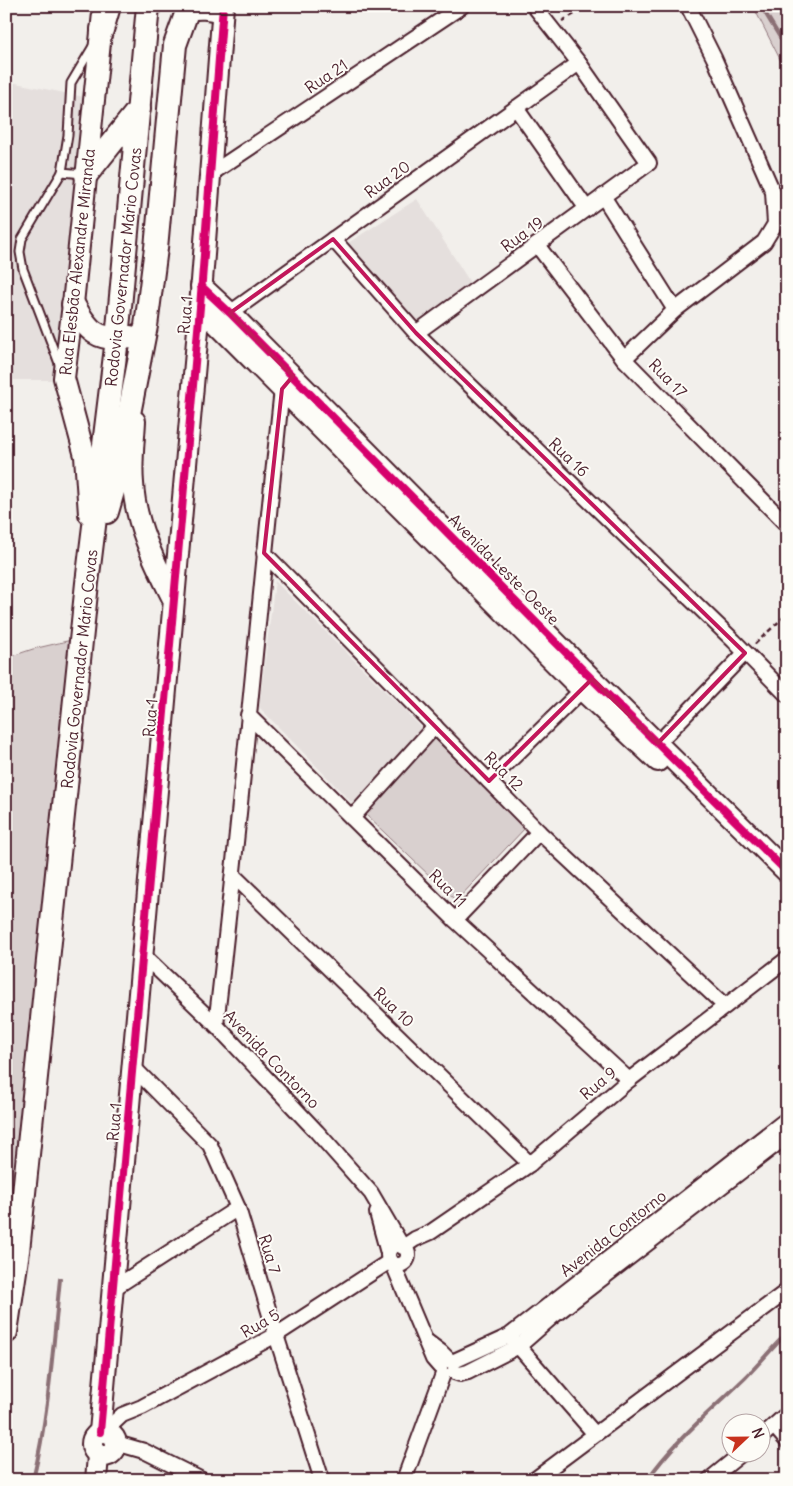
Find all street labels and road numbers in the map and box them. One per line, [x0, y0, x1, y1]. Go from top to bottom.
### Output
street label: Rua 21 [301, 54, 351, 98]
street label: Rodovia Governador Mário Covas [100, 146, 146, 388]
street label: Rua Elesbão Alexandre Miranda [55, 148, 99, 376]
street label: Rua 20 [360, 156, 414, 202]
street label: Rua 19 [497, 212, 547, 256]
street label: Rua 1 [173, 295, 197, 335]
street label: Rua 17 [645, 354, 691, 402]
street label: Rua 16 [545, 433, 593, 481]
street label: Avenida Leste-Oeste [444, 509, 564, 629]
street label: Rodovia Governador Mário Covas [56, 548, 102, 790]
street label: Rua 1 [138, 698, 162, 738]
street label: Rua 12 [480, 747, 528, 795]
street label: Rua 11 [425, 865, 471, 911]
street label: Rua 10 [369, 983, 419, 1031]
street label: Avenida Contorno [220, 1006, 324, 1112]
street label: Rua 9 [576, 1062, 620, 1104]
street label: Rua 1 [102, 1102, 126, 1142]
street label: Avenida Contorno [556, 1185, 670, 1281]
street label: Rua 7 [255, 1232, 285, 1276]
street label: Rua 5 [237, 1304, 283, 1342]

